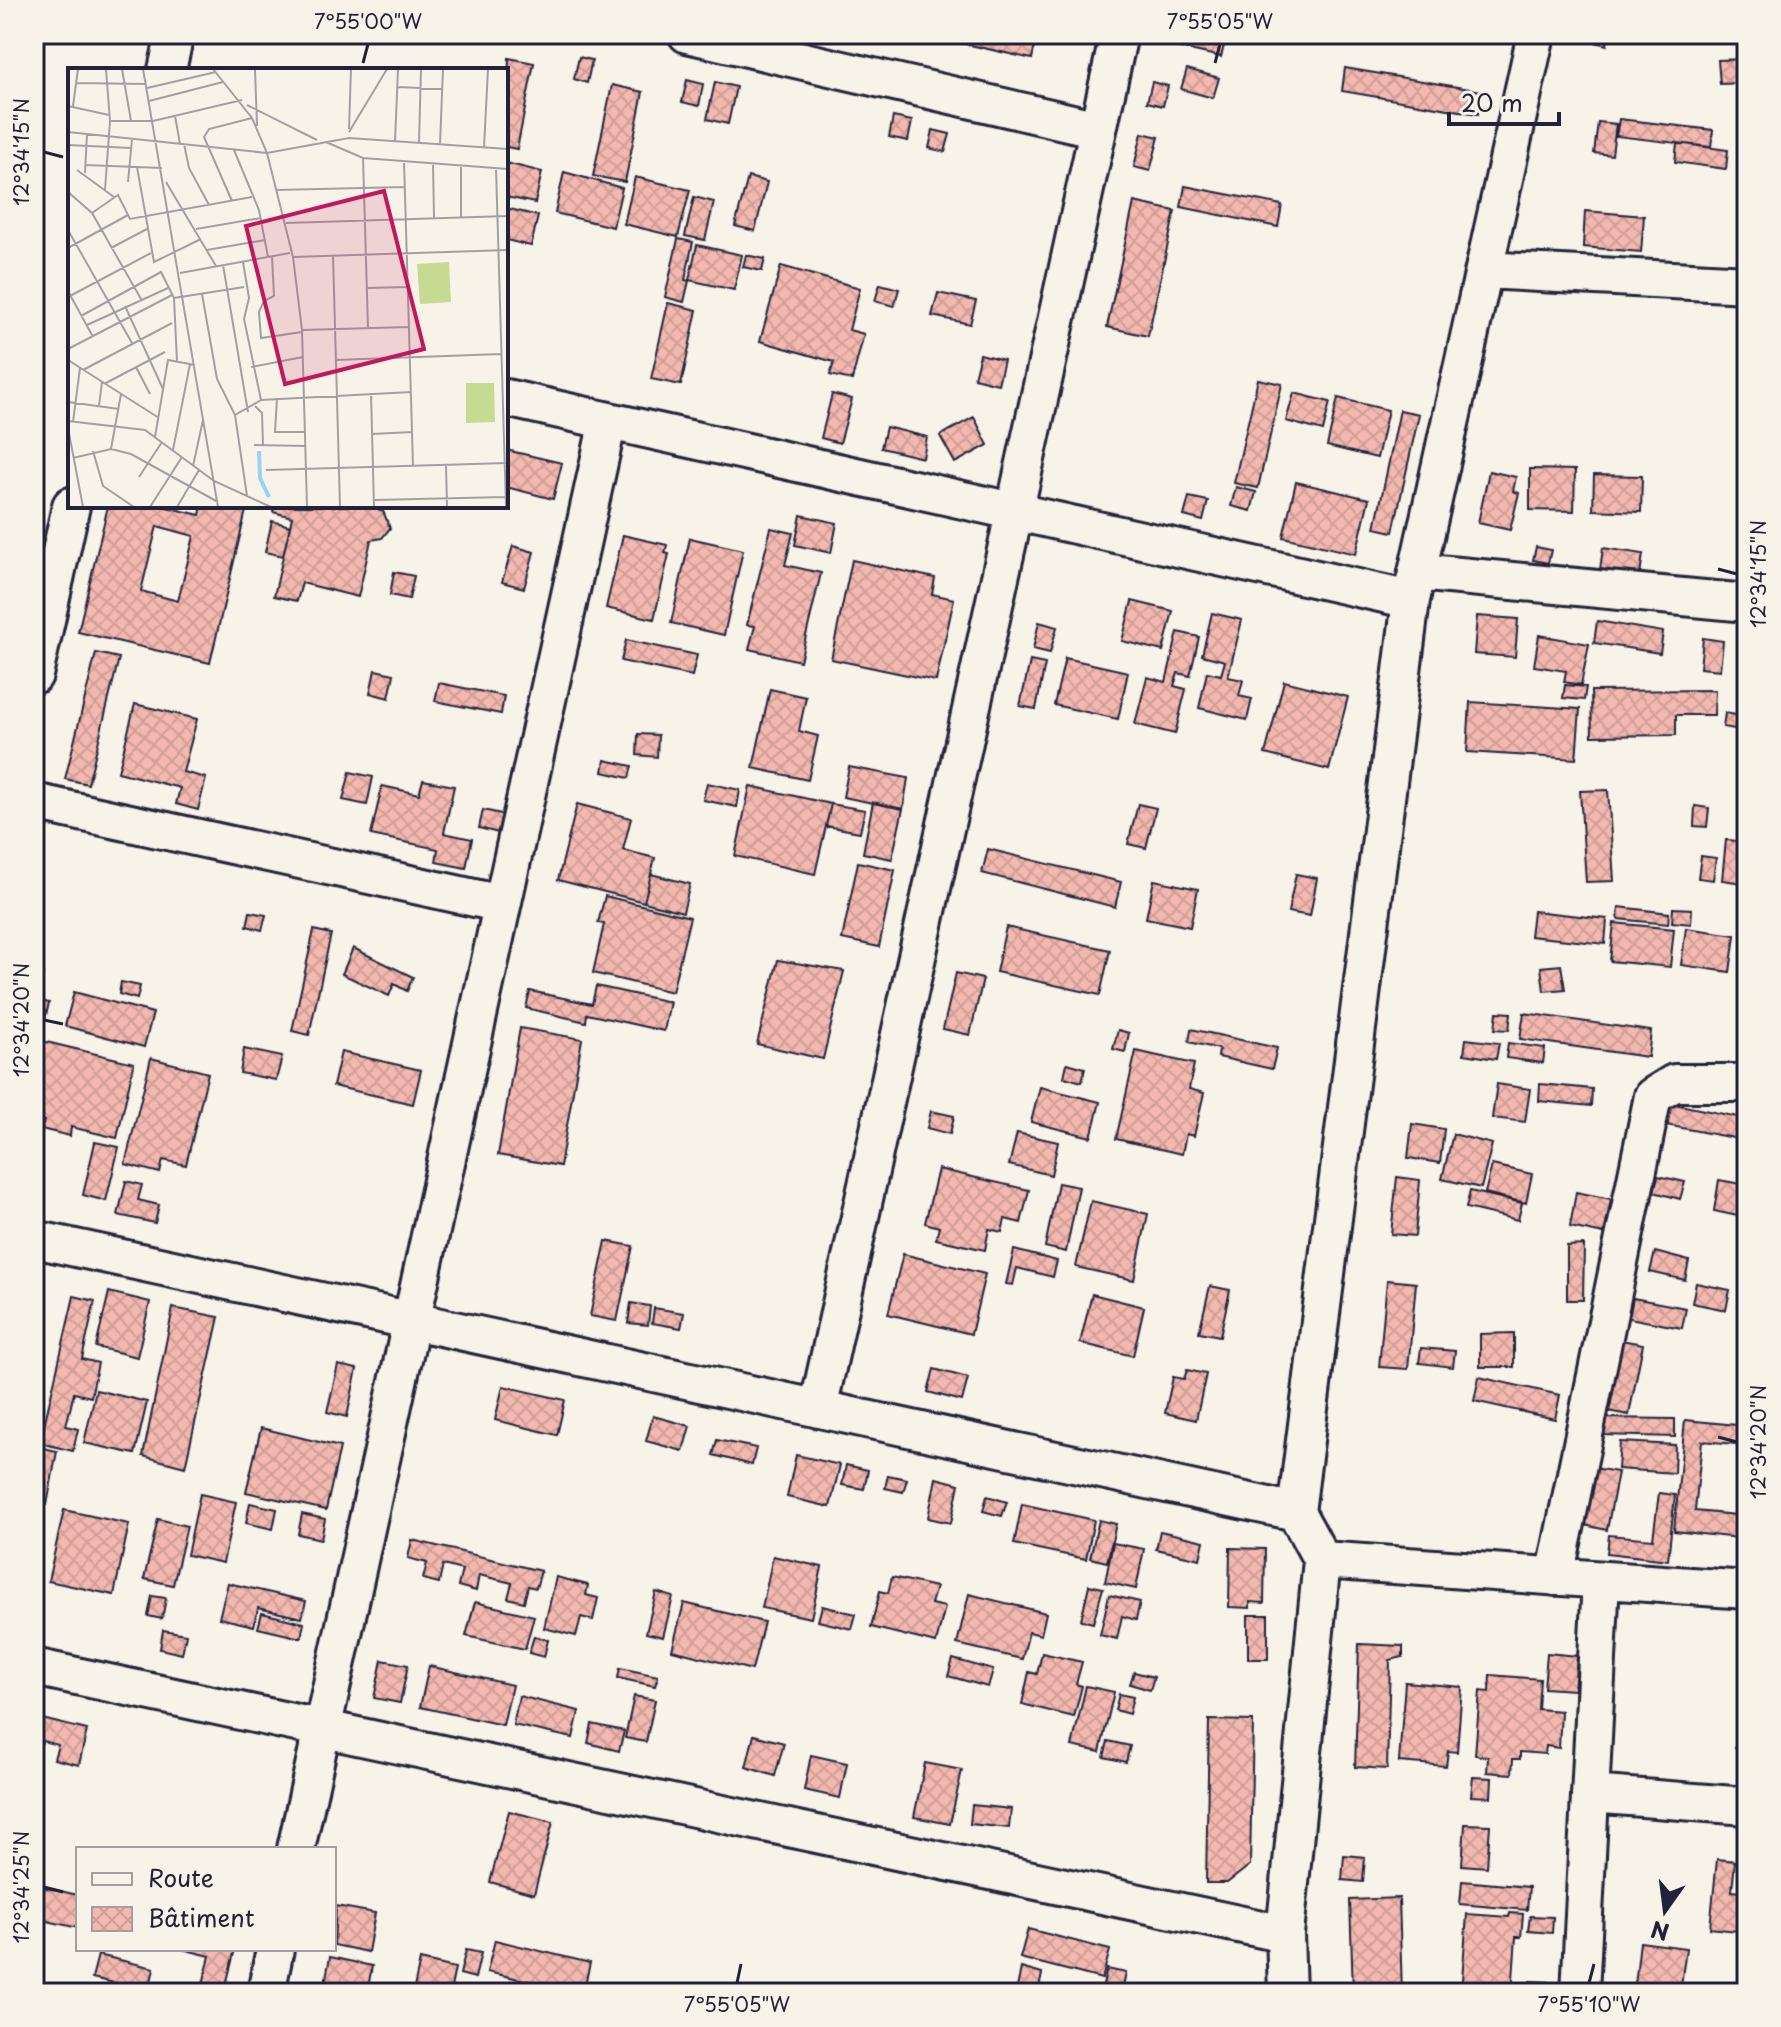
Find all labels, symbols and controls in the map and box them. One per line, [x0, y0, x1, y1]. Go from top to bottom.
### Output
text: 7°55'00"W [314, 6, 423, 36]
text: 7°55'05"W [1167, 6, 1274, 36]
inset map [68, 68, 508, 508]
scale bar [1449, 76, 1559, 126]
text: 20 m [1461, 84, 1523, 120]
text: 12°34'15"N [6, 98, 36, 206]
text: 12°34'15"N [1743, 520, 1773, 628]
text: 12°34'20"N [6, 963, 36, 1077]
text: 12°34'20"N [1743, 1385, 1773, 1499]
text: 12°34'25"N [6, 1831, 36, 1943]
legend [76, 1847, 336, 1951]
text: Route [148, 1859, 214, 1895]
north arrow [1625, 1871, 1705, 1951]
text: Bâtiment [148, 1899, 255, 1935]
text: N [1647, 1914, 1672, 1950]
text: 7°55'05"W [684, 1989, 791, 2019]
text: 7°55'10"W [1538, 1989, 1641, 2019]

